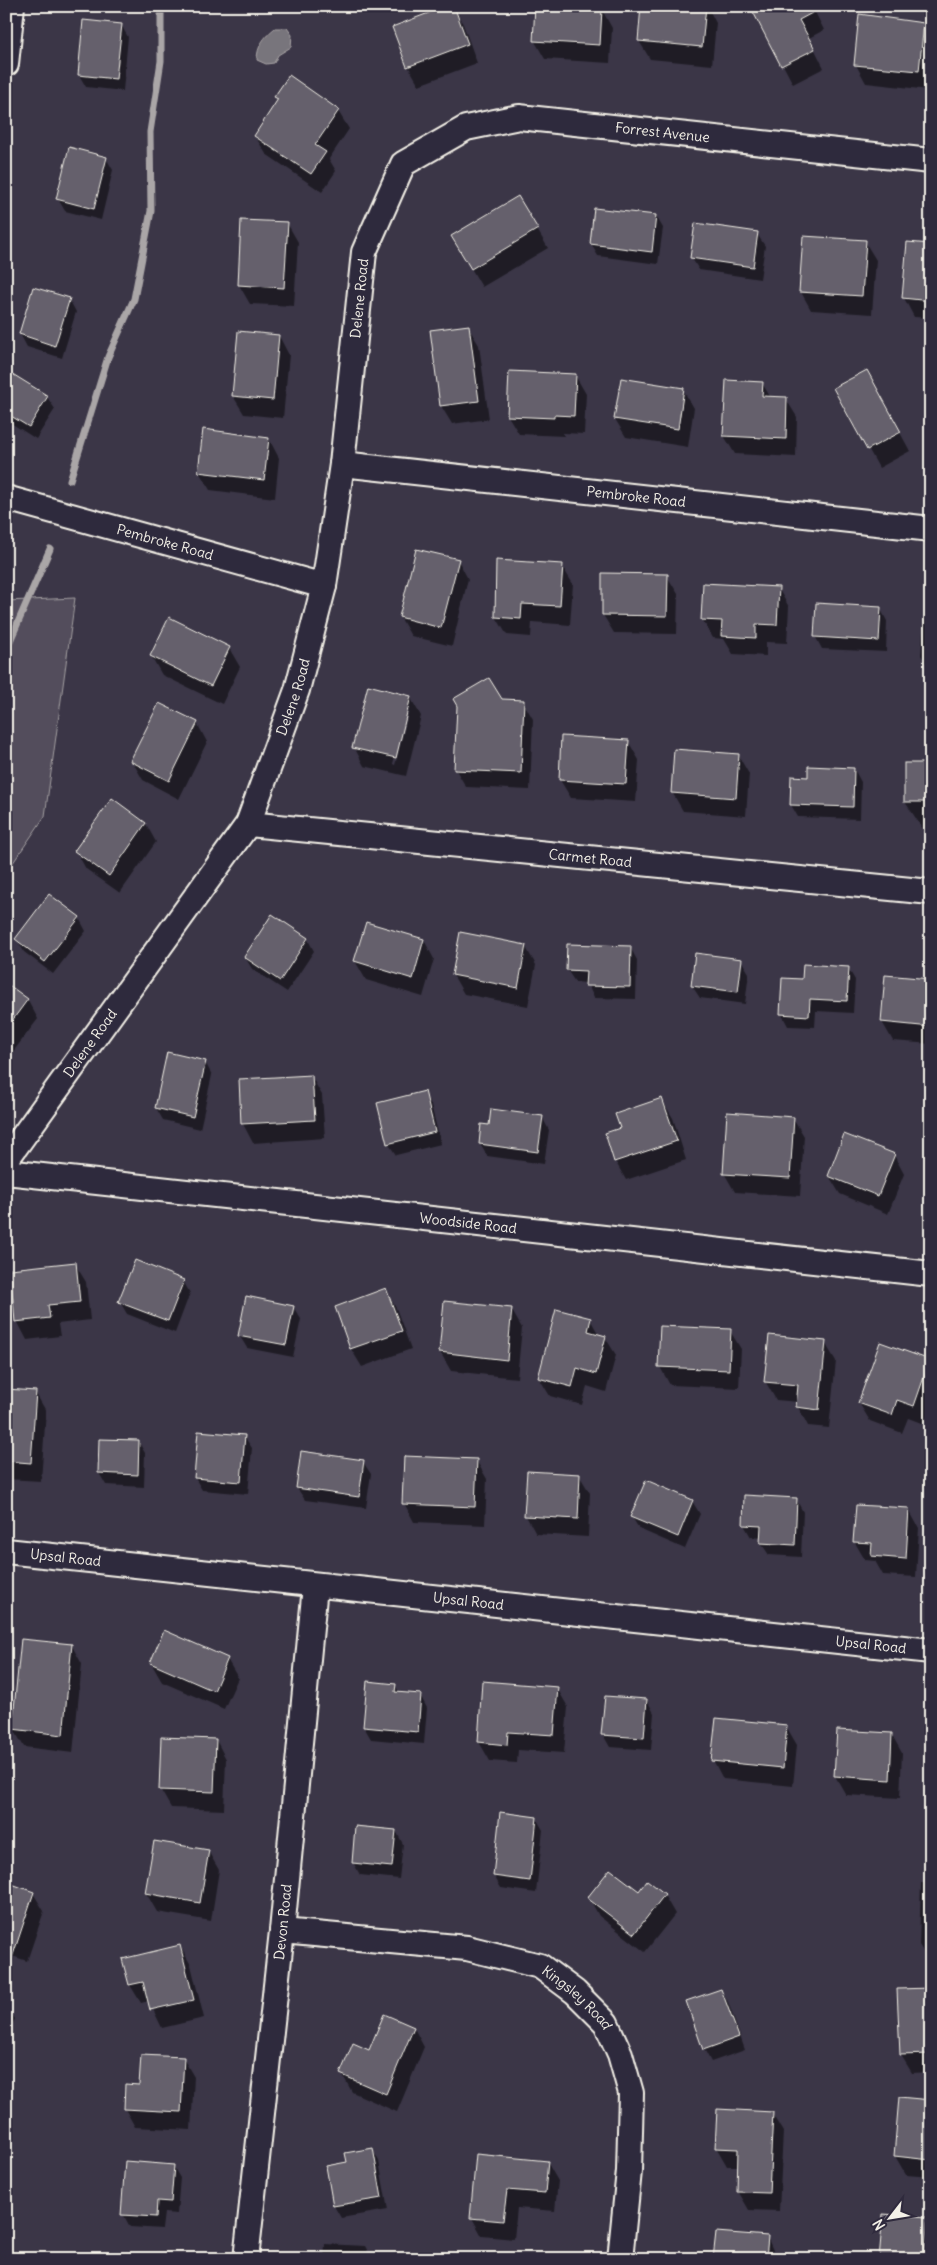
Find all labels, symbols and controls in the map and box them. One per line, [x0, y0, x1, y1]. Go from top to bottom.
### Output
street label: Forrest Avenue [614, 118, 711, 146]
street label: Delene Road [346, 258, 372, 339]
street label: Pembroke Road [586, 482, 687, 511]
street label: Pembroke Road [115, 520, 215, 564]
street label: Delene Road [272, 657, 314, 738]
street label: Carmet Road [548, 845, 633, 871]
street label: Delene Road [59, 1005, 121, 1081]
street label: Woodside Road [419, 1209, 518, 1237]
street label: Upsal Road [29, 1545, 102, 1570]
street label: Upsal Road [432, 1588, 505, 1614]
street label: Upsal Road [835, 1632, 907, 1657]
street label: Devon Road [270, 1883, 295, 1961]
street label: Kingsley Road [538, 1961, 617, 2032]
north arrow [864, 2192, 914, 2242]
text: N [869, 2216, 889, 2233]

